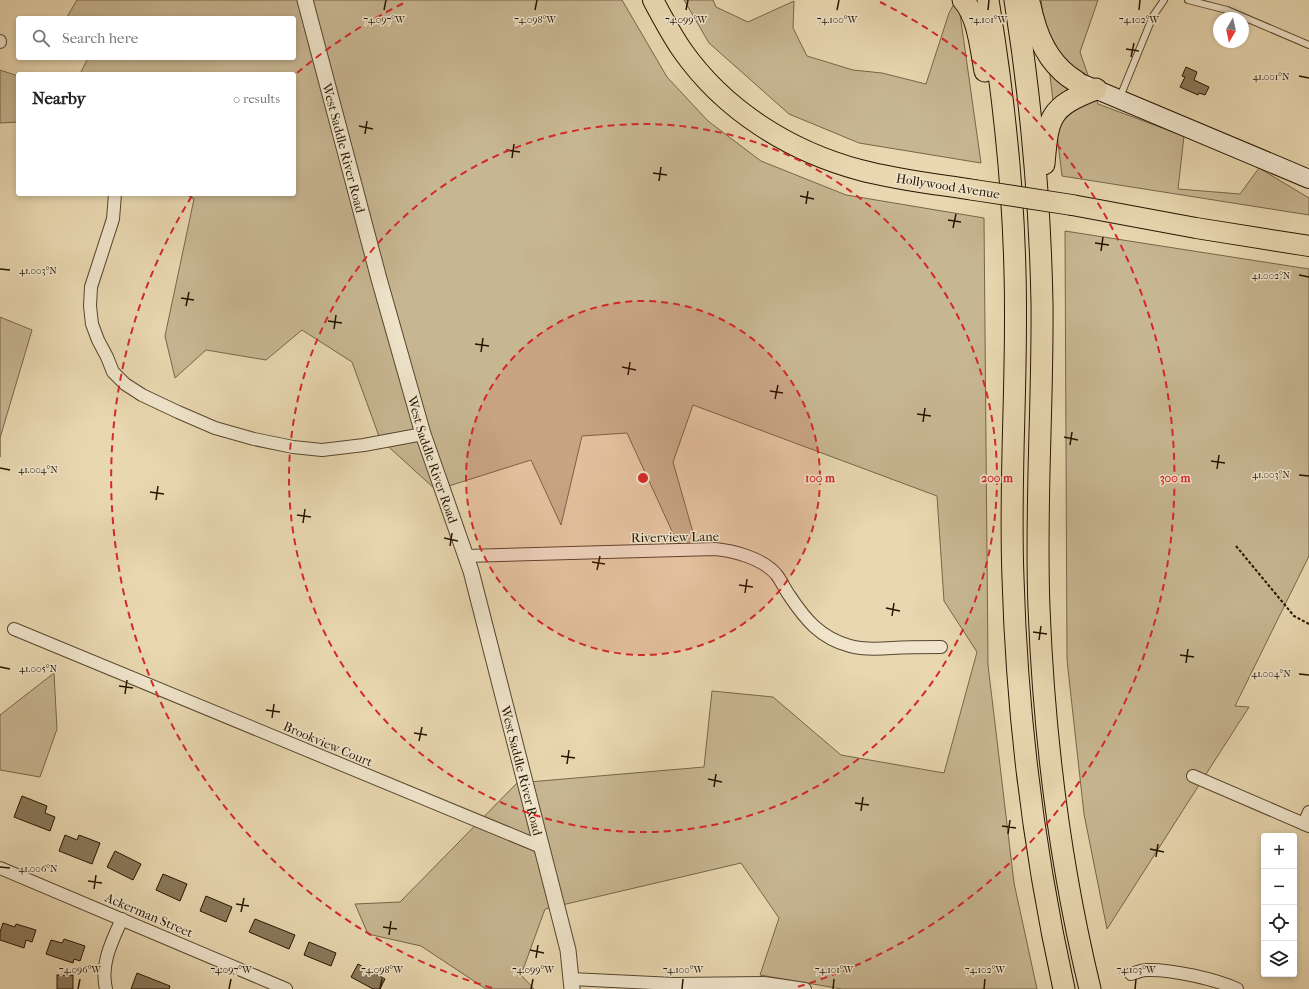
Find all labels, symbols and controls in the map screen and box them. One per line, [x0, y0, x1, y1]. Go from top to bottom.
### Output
north arrow [1213, 12, 1249, 48]
text: 74.097°W [363, 14, 406, 26]
text: 74.098°W [514, 14, 557, 26]
text: 74.099°W [665, 14, 708, 26]
text: 74.100°W [817, 14, 859, 26]
text: 74.101°W [969, 14, 1009, 26]
text: 74.102°W [1119, 14, 1160, 26]
search box [16, 16, 296, 60]
icon: search [30, 27, 52, 49]
text: Search here [62, 29, 138, 47]
text: 41.001°N [1252, 71, 1290, 83]
street label: West Saddle River Road [320, 81, 369, 215]
text: Nearby [32, 88, 86, 108]
text: 0 results [233, 91, 280, 106]
street label: Hollywood Avenue [895, 170, 1002, 202]
text: 41.003°N [19, 265, 57, 277]
text: 41.002°N [1252, 270, 1291, 282]
street label: West Saddle River Road [405, 393, 461, 526]
text: 41.004°N [18, 464, 58, 476]
text: 41.003°N [1252, 469, 1290, 481]
centre of rings [636, 471, 650, 485]
text: 100 m [805, 471, 836, 485]
text: 200 m [981, 471, 1014, 485]
text: 300 m [1160, 471, 1191, 486]
street label: Riverview Lane [631, 529, 720, 545]
text: 41.005°N [19, 663, 57, 675]
text: 41.004°N [1251, 668, 1291, 680]
street label: West Saddle River Road [498, 703, 546, 838]
street label: Brookview Court [281, 718, 375, 770]
map controls [1261, 833, 1297, 977]
button: + [1261, 833, 1297, 869]
text: 41.006°N [18, 863, 58, 875]
button: − [1261, 869, 1297, 905]
street label: Ackerman Street [102, 889, 196, 940]
button: locate [1261, 905, 1297, 941]
button: layers [1261, 941, 1297, 977]
text: 74.096°W [59, 964, 102, 976]
text: 74.097°W [210, 964, 253, 976]
text: 74.098°W [361, 964, 404, 976]
text: 74.099°W [512, 964, 555, 976]
text: 74.100°W [663, 964, 705, 976]
text: 74.101°W [815, 964, 855, 976]
text: 74.102°W [965, 964, 1006, 976]
text: 74.103°W [1116, 964, 1157, 976]

